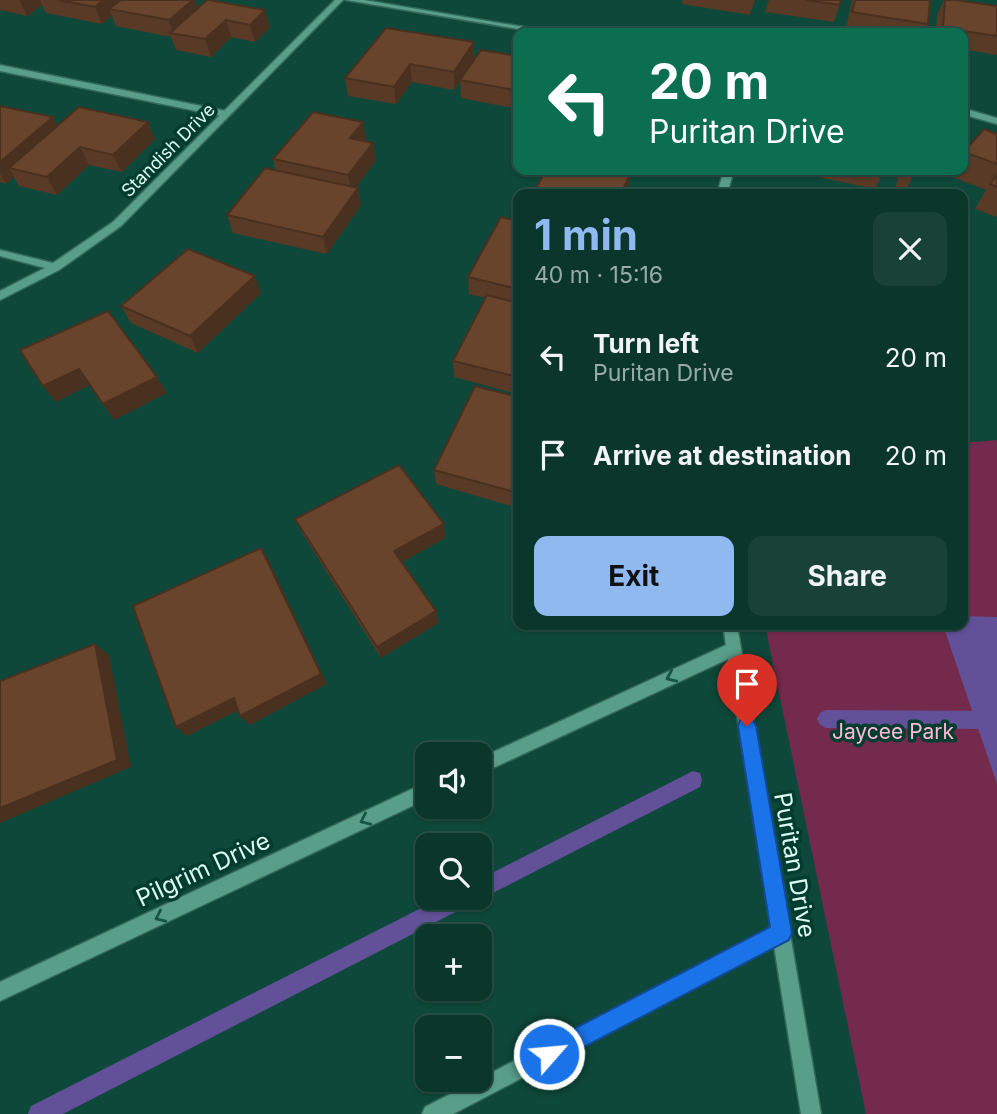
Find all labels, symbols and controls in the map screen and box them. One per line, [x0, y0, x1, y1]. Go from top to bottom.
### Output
text: 20 m [649, 52, 769, 111]
icon: left [534, 56, 625, 147]
street label: Standish Drive [117, 99, 219, 201]
text: Puritan Drive [649, 112, 845, 151]
text: 1 min [534, 209, 638, 260]
button: close [873, 212, 947, 286]
text: 40 m · 15:16 [534, 261, 663, 289]
text: Turn left [593, 328, 699, 359]
icon: left [534, 338, 572, 376]
text: 20 m [885, 342, 947, 373]
text: Puritan Drive [593, 359, 734, 387]
icon: arrive [534, 436, 572, 474]
text: Arrive at destination [593, 440, 852, 471]
text: 20 m [885, 440, 947, 471]
button: Exit [534, 536, 734, 616]
button: Share [748, 536, 947, 616]
pin [717, 654, 777, 726]
icon: arrive [728, 665, 766, 703]
one-way arrow [666, 669, 679, 683]
park label: Jaycee Park [832, 719, 955, 744]
map controls [415, 742, 492, 1092]
button: sound [415, 742, 492, 819]
street label: Puritan Drive [768, 790, 822, 940]
one-way arrow [360, 811, 372, 825]
street label: Pilgrim Drive [132, 825, 274, 913]
button: search [415, 833, 492, 910]
one-way arrow [154, 908, 167, 922]
button: + [415, 924, 492, 1001]
button: − [415, 1015, 492, 1092]
position arrow [512, 1017, 586, 1091]

